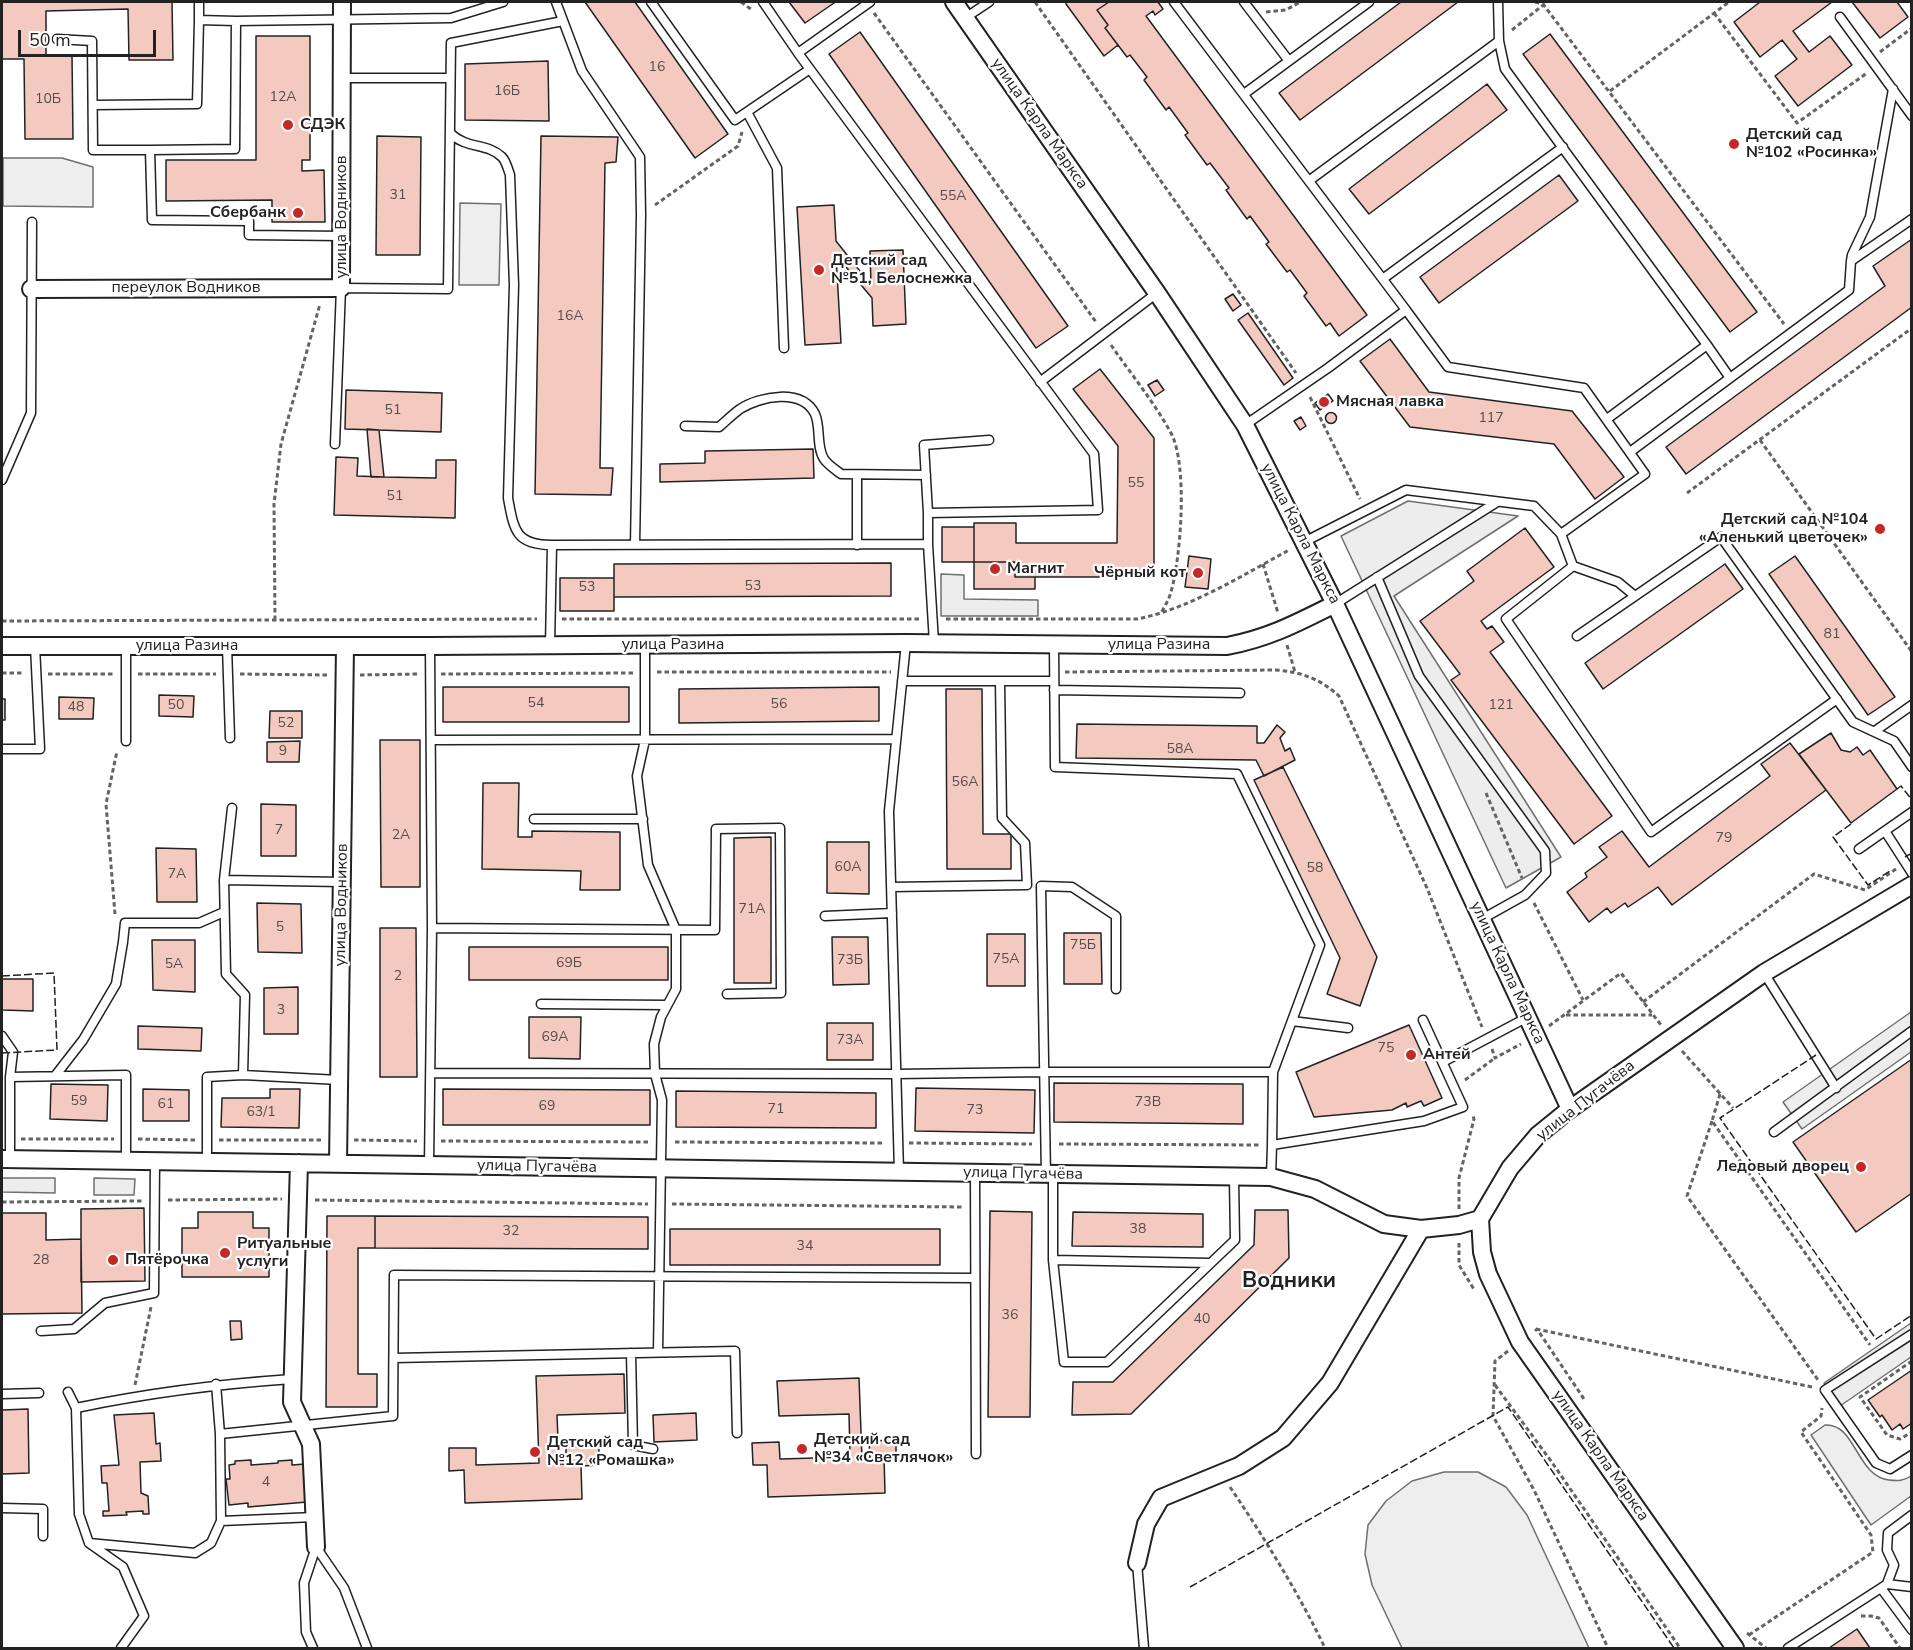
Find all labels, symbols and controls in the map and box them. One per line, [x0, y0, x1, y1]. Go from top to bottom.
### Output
scale bar [21, 18, 159, 56]
text: 50 m [29, 28, 71, 52]
street label: улица Карла Маркса [987, 55, 1091, 193]
house number: 16 [649, 60, 665, 76]
house number: 16Б [494, 84, 520, 100]
house number: 12А [269, 90, 297, 106]
house number: 10Б [35, 92, 61, 108]
place label: СДЭК [300, 115, 345, 135]
marker: СДЭК [281, 118, 295, 132]
place label: Детский сад №102 «Росинка» [1746, 125, 1877, 163]
marker: Детский сад №102 «Росинка» [1727, 137, 1741, 151]
street label: улица Водников [332, 155, 352, 279]
house number: 31 [390, 188, 406, 204]
house number: 55А [939, 189, 967, 205]
place label: Сбербанк [210, 203, 286, 223]
marker: Сбербанк [291, 206, 305, 220]
place label: Детский сад №51, Белоснежка [831, 251, 972, 289]
marker: Детский сад №51, Белоснежка [812, 263, 826, 277]
street label: переулок Водников [111, 278, 261, 298]
house number: 16А [556, 309, 584, 325]
place label: Мясная лавка [1336, 392, 1444, 412]
marker: Мясная лавка [1317, 395, 1331, 409]
house number: 51 [385, 403, 401, 419]
house number: 117 [1478, 411, 1504, 427]
street label: улица Карла Маркса [1256, 460, 1344, 608]
house number: 55 [1128, 476, 1144, 492]
house number: 51 [387, 489, 403, 505]
place label: Детский сад №104 «Аленький цветочек» [1699, 510, 1868, 548]
marker: Детский сад №104 «Аленький цветочек» [1873, 522, 1887, 536]
place label: Магнит [1007, 559, 1064, 579]
marker: Магнит [988, 562, 1002, 576]
place label: Чёрный кот [1094, 563, 1186, 583]
marker: Чёрный кот [1191, 566, 1205, 580]
house number: 53 [745, 579, 761, 595]
house number: 53 [579, 580, 595, 596]
house number: 81 [1824, 627, 1840, 643]
street label: улица Разина [622, 635, 724, 655]
street label: улица Разина [1108, 635, 1210, 655]
street label: улица Разина [136, 636, 238, 656]
house number: 54 [528, 696, 544, 712]
house number: 56 [771, 697, 787, 713]
house number: 50 [168, 698, 184, 714]
house number: 121 [1488, 698, 1514, 714]
house number: 48 [68, 700, 84, 716]
house number: 52 [278, 716, 294, 732]
house number: 58А [1166, 742, 1194, 758]
house number: 9 [279, 744, 287, 760]
house number: 56А [951, 775, 979, 791]
house number: 7 [275, 823, 283, 839]
house number: 2А [392, 828, 410, 844]
house number: 79 [1716, 831, 1732, 847]
street label: улица Водников [331, 843, 353, 967]
house number: 60А [834, 860, 862, 876]
house number: 58 [1307, 861, 1323, 877]
house number: 7А [168, 867, 186, 883]
street label: улица Карла Маркса [1465, 899, 1549, 1047]
house number: 71А [738, 902, 766, 918]
house number: 5 [276, 920, 284, 936]
house number: 75Б [1070, 938, 1096, 954]
house number: 75А [992, 952, 1020, 968]
house number: 73Б [837, 953, 863, 969]
house number: 69Б [556, 956, 582, 972]
house number: 5А [165, 957, 183, 973]
house number: 2 [394, 969, 402, 985]
house number: 3 [277, 1003, 285, 1019]
house number: 69А [541, 1030, 569, 1046]
house number: 73А [836, 1033, 864, 1049]
house number: 75 [1378, 1041, 1394, 1057]
place label: Антей [1423, 1045, 1471, 1065]
marker: Антей [1404, 1048, 1418, 1062]
street label: улица Пугачёва [1533, 1057, 1639, 1145]
house number: 59 [71, 1094, 87, 1110]
house number: 73В [1135, 1095, 1161, 1111]
house number: 61 [158, 1097, 174, 1113]
house number: 69 [539, 1099, 555, 1115]
house number: 71 [768, 1102, 784, 1118]
house number: 73 [967, 1103, 983, 1119]
house number: 63/1 [246, 1105, 276, 1121]
street label: улица Пугачёва [477, 1156, 597, 1178]
place label: Ледовый дворец [1716, 1157, 1849, 1177]
marker: Ледовый дворец [1854, 1160, 1868, 1174]
street label: улица Пугачёва [963, 1163, 1083, 1185]
house number: 38 [1130, 1222, 1146, 1238]
house number: 32 [503, 1224, 519, 1240]
place label: Ритуальные услуги [237, 1234, 332, 1272]
house number: 34 [797, 1239, 813, 1255]
marker: Ритуальные услуги [218, 1246, 232, 1260]
place label: Пятёрочка [125, 1250, 209, 1270]
house number: 28 [33, 1253, 49, 1269]
marker: Пятёрочка [106, 1253, 120, 1267]
district label: Водники [1242, 1269, 1336, 1295]
house number: 36 [1002, 1308, 1018, 1324]
house number: 40 [1194, 1312, 1210, 1328]
street label: улица Карла Маркса [1548, 1387, 1652, 1525]
place label: Детский сад №34 «Светлячок» [814, 1430, 953, 1468]
place label: Детский сад №12 «Ромашка» [547, 1433, 675, 1471]
marker: Детский сад №34 «Светлячок» [795, 1442, 809, 1456]
marker: Детский сад №12 «Ромашка» [528, 1445, 542, 1459]
house number: 4 [262, 1475, 270, 1491]

